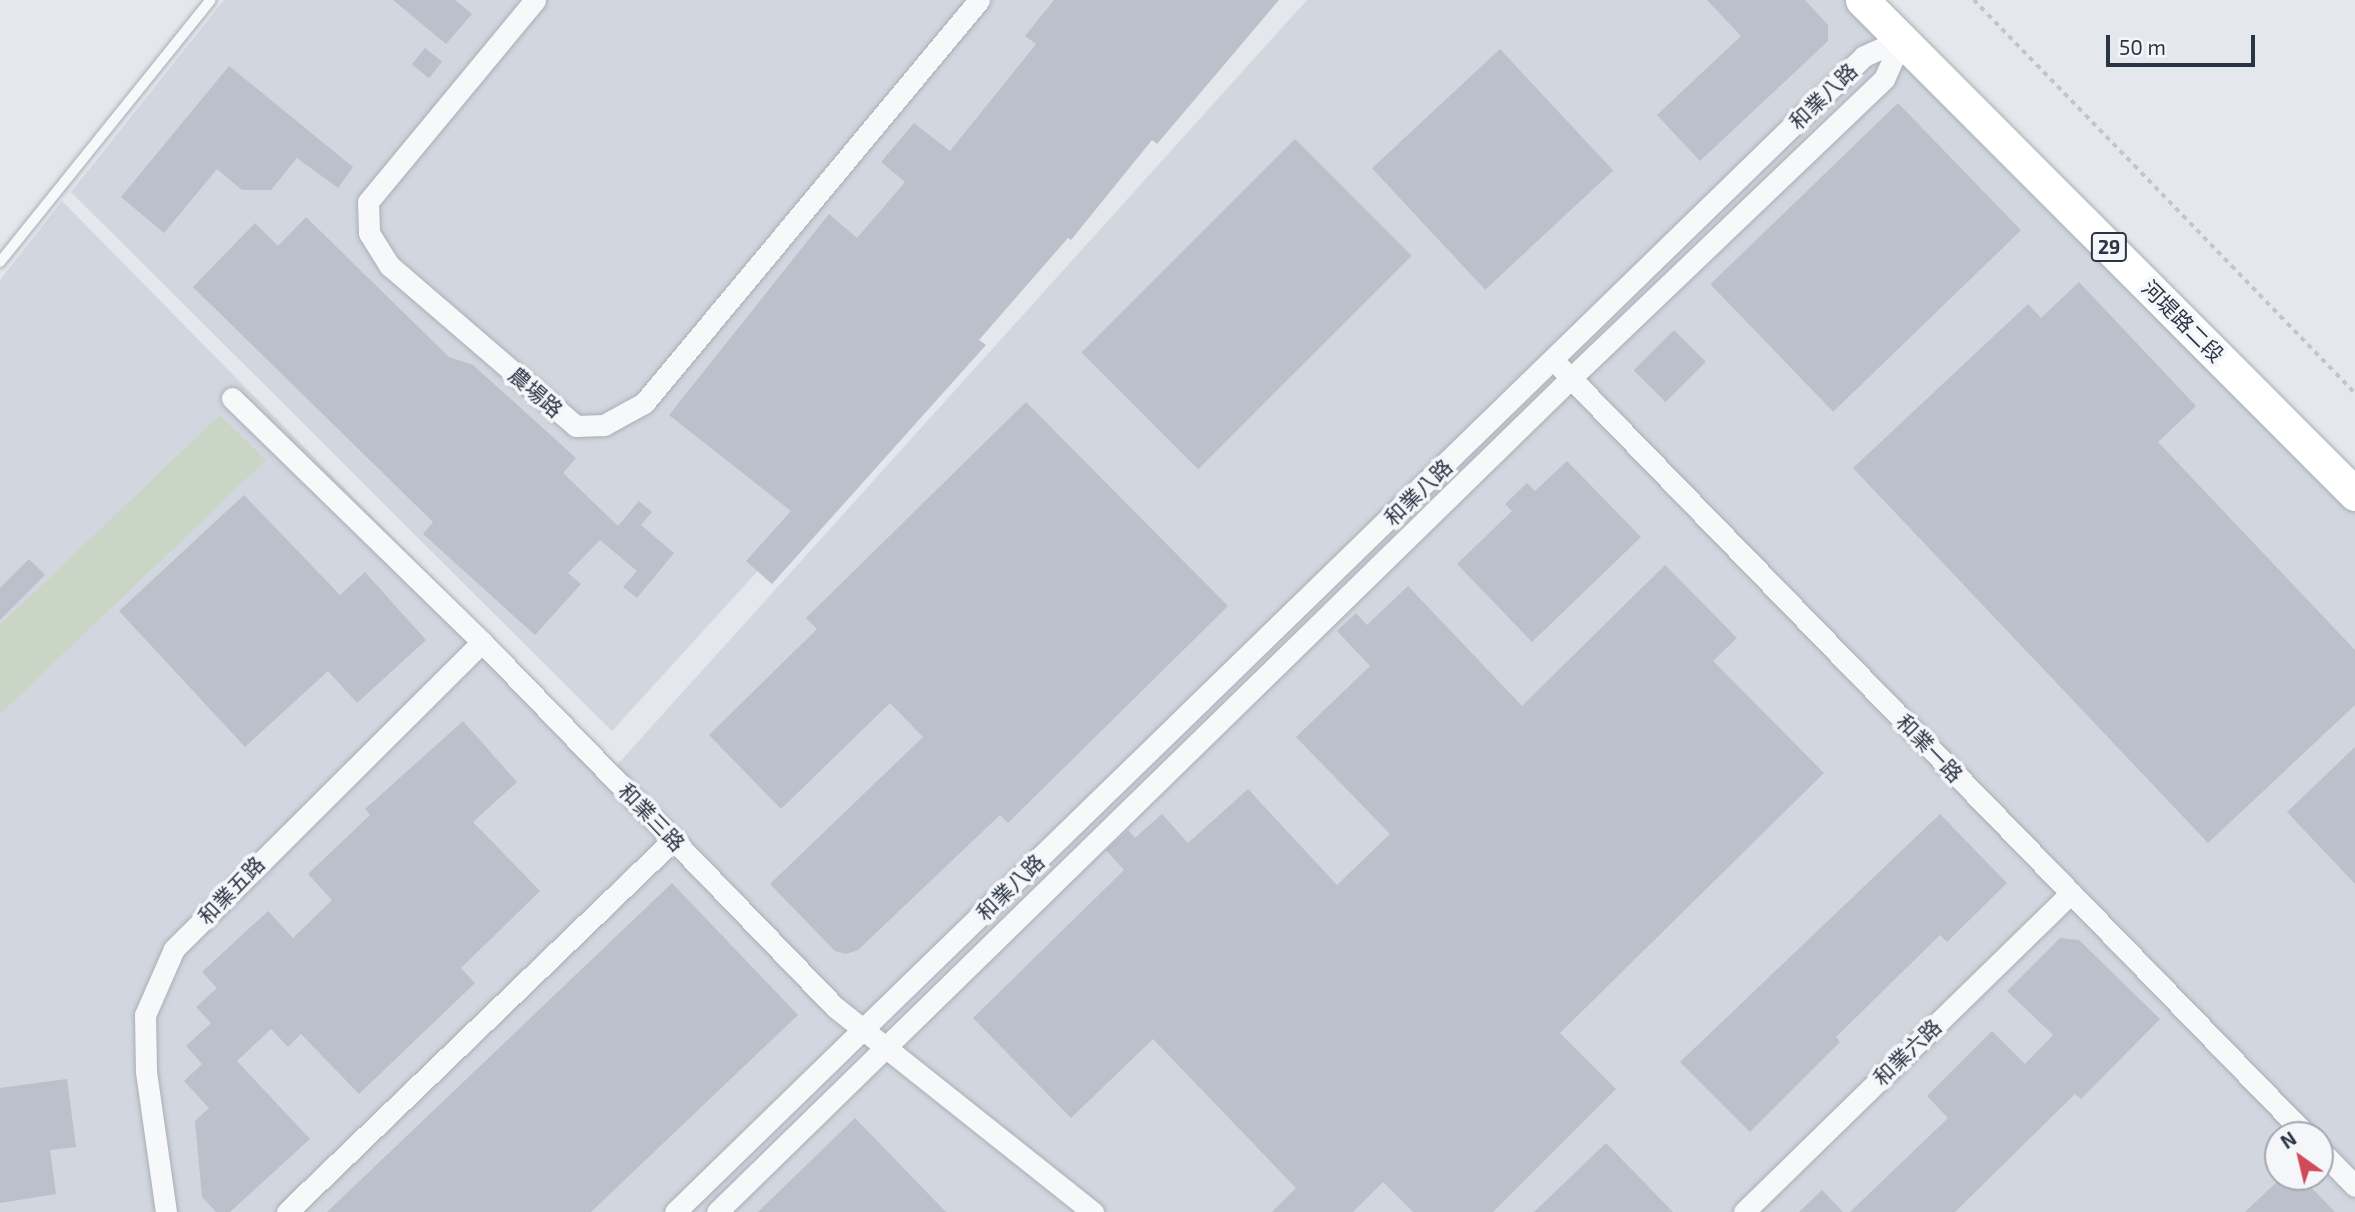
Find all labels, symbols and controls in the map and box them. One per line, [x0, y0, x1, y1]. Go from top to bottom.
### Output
scale bar [2110, 21, 2259, 65]
text: 50 m [2119, 34, 2166, 59]
street label: 和業八路 [1784, 58, 1862, 134]
road number: 29 [2090, 232, 2128, 262]
street label: 河堤路二段 [2137, 275, 2229, 367]
street label: 農場路 [504, 362, 568, 422]
street label: 和業八路 [1379, 454, 1457, 530]
street label: 和業一路 [1892, 709, 1968, 787]
street label: 和業三路 [614, 778, 690, 856]
street label: 和業八路 [971, 849, 1049, 925]
street label: 和業五路 [193, 851, 269, 929]
street label: 和業六路 [1868, 1014, 1946, 1090]
north arrow [2264, 1121, 2334, 1191]
text: N [2276, 1126, 2300, 1153]

